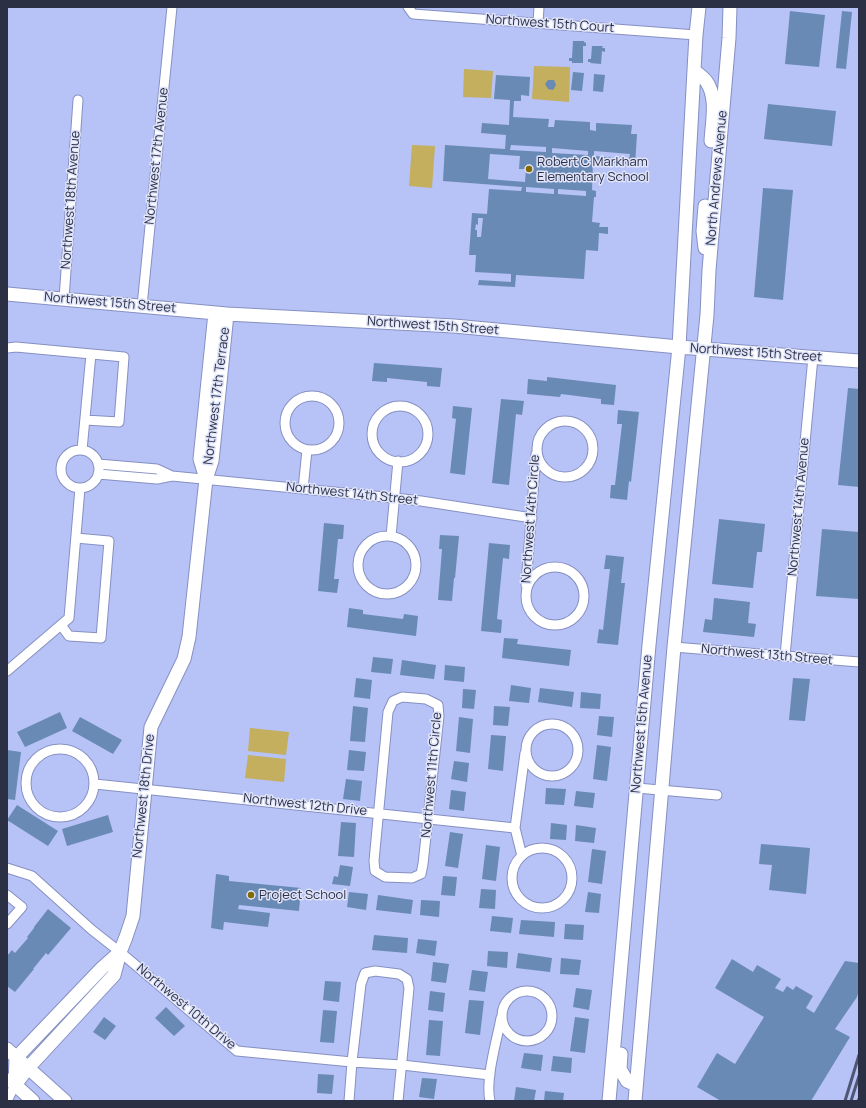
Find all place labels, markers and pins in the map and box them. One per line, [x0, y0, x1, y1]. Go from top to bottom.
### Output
place label: Robert C Markham Elementary School [537, 154, 649, 185]
marker: Robert C Markham Elementary School [524, 164, 534, 174]
place label: Project School [259, 887, 346, 903]
marker: Project School [246, 890, 256, 900]

